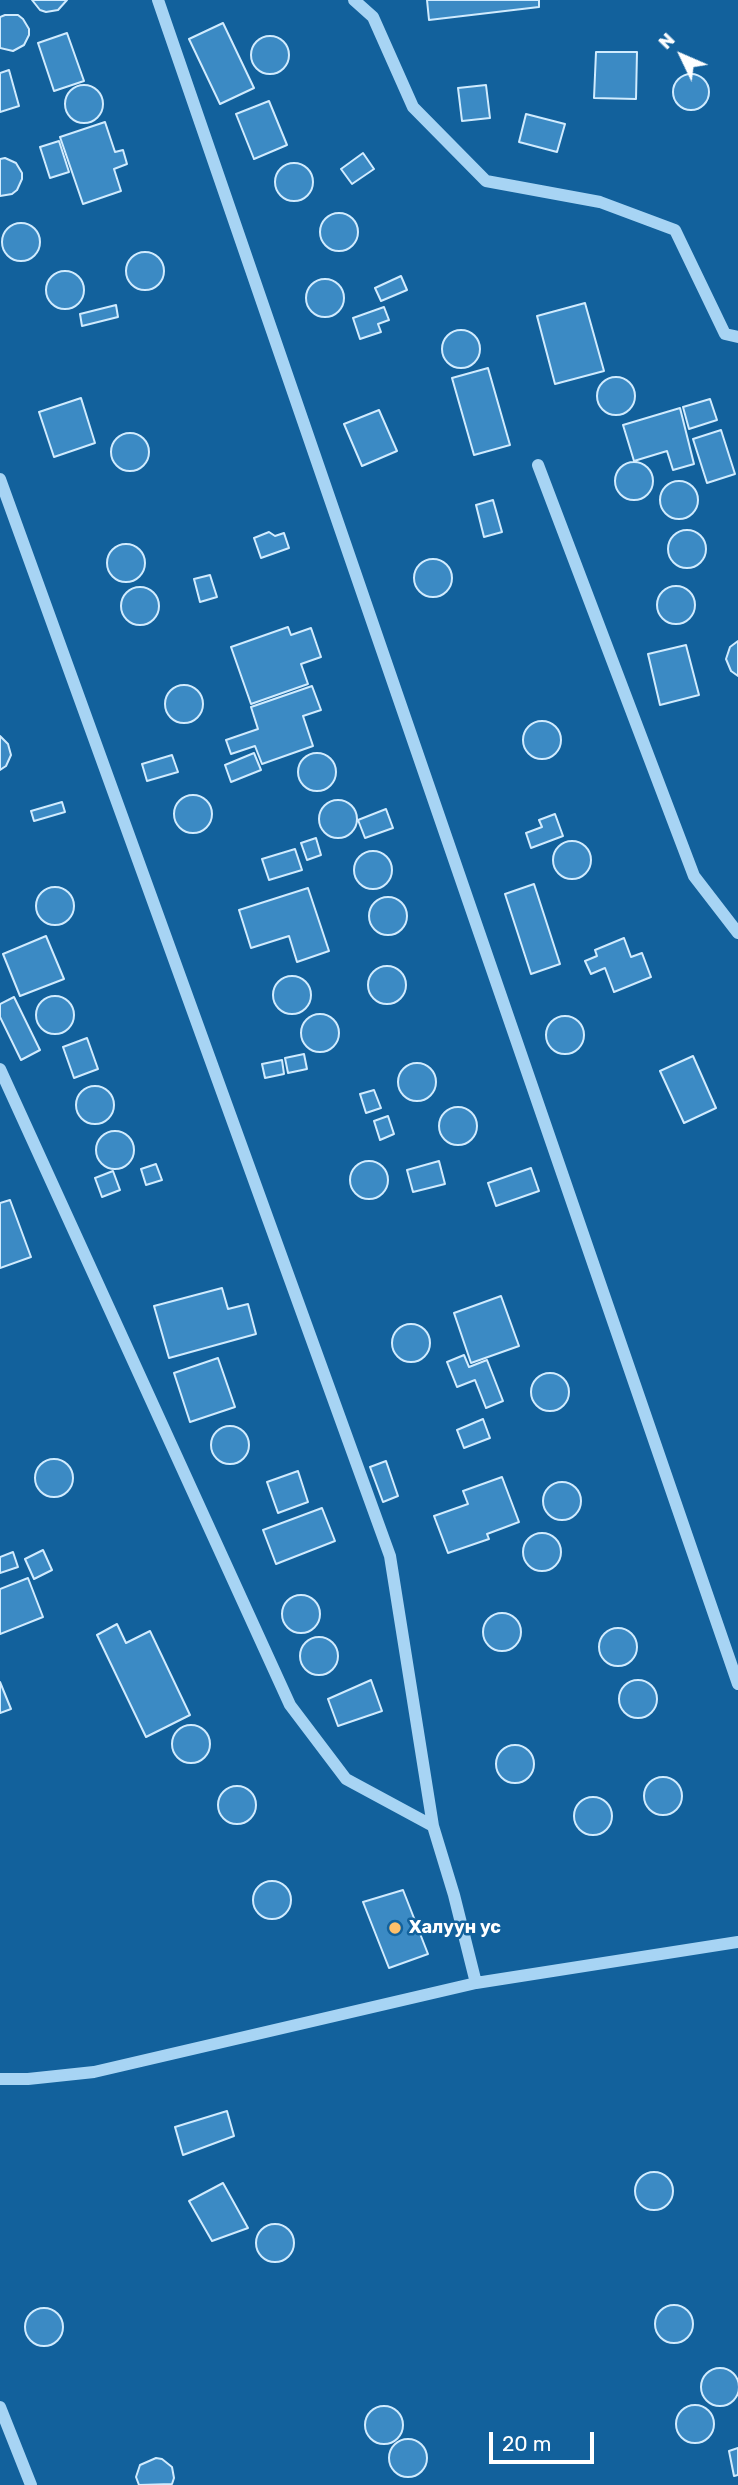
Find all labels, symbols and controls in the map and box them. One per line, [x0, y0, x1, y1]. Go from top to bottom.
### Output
north arrow [647, 21, 717, 91]
text: N [654, 28, 680, 54]
place label: Халуун ус [409, 1917, 501, 1939]
marker: Халуун ус [387, 1920, 403, 1936]
scale bar [493, 2418, 598, 2462]
text: 20 m [502, 2431, 551, 2456]

